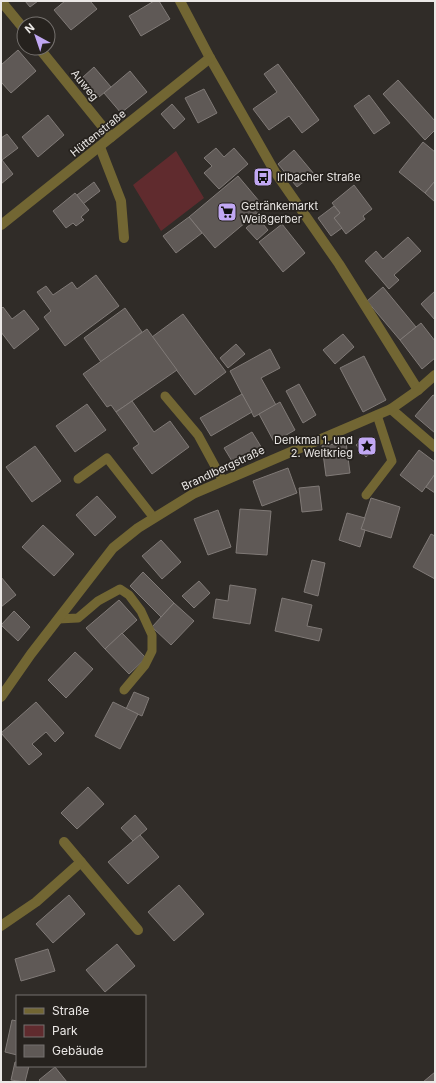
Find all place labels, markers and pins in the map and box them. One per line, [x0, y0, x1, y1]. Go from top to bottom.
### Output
bus stop icon: Irlbacher Straße [252, 166, 274, 188]
place label: Irlbacher Straße [277, 170, 361, 184]
place label: Getränkemarkt Weißgerber [241, 199, 318, 226]
supermarket icon: Getränkemarkt Weißgerber [216, 201, 238, 223]
place label: Denkmal 1. und 2. Weltkrieg [274, 433, 353, 460]
place icon: Denkmal 1. und 2. Weltkrieg [356, 435, 378, 457]

